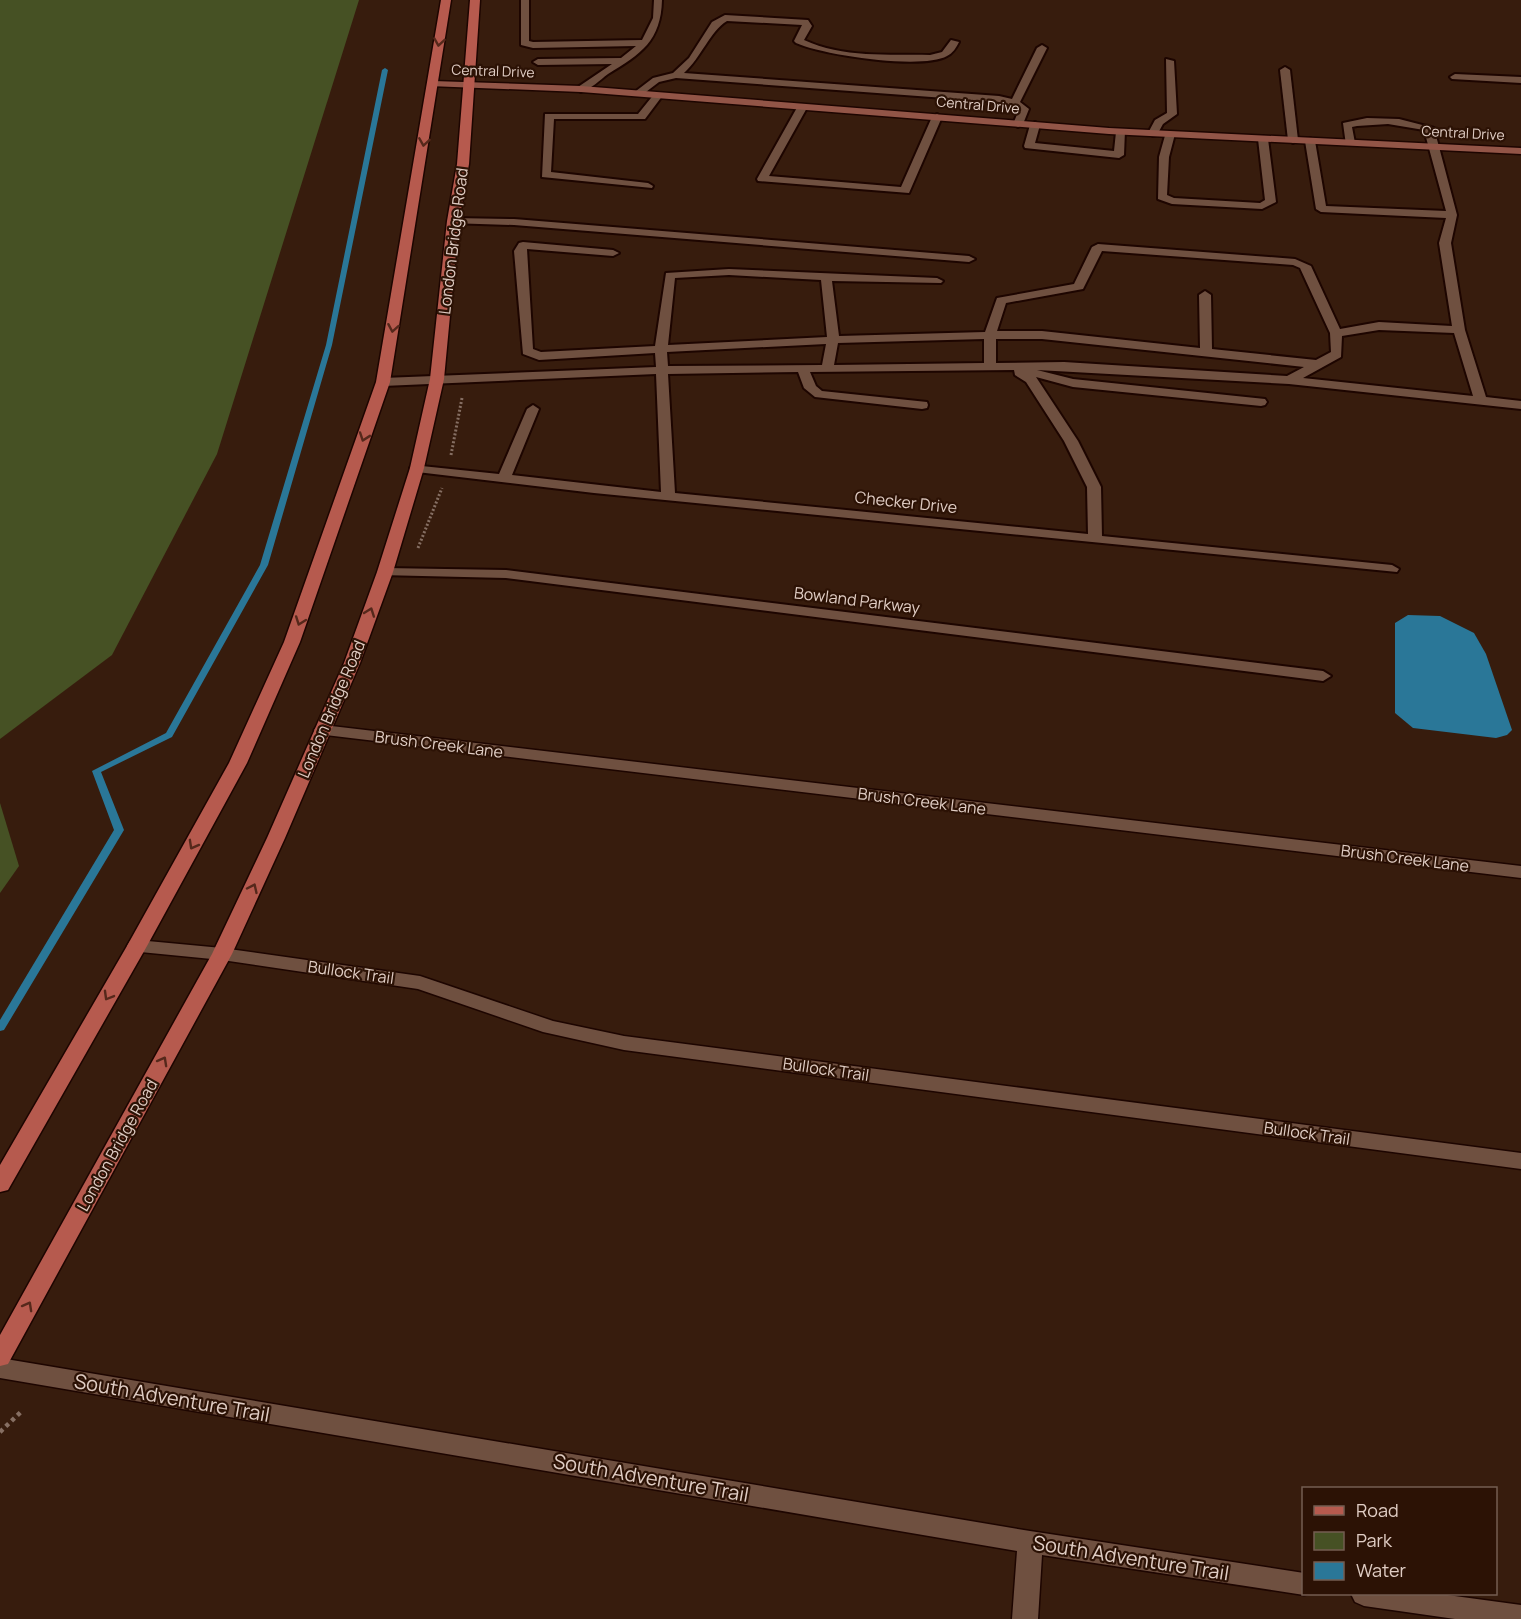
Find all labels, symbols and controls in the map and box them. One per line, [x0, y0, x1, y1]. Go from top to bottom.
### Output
one-way arrow [434, 37, 446, 47]
street label: Central Drive [451, 60, 535, 81]
street label: Central Drive [936, 91, 1020, 118]
street label: Central Drive [1421, 121, 1505, 144]
one-way arrow [418, 137, 430, 147]
street label: London Bridge Road [433, 166, 473, 316]
one-way arrow [387, 324, 399, 333]
one-way arrow [359, 431, 372, 442]
street label: Checker Drive [854, 486, 958, 518]
street label: Bowland Parkway [793, 581, 922, 619]
one-way arrow [363, 608, 375, 619]
one-way arrow [294, 615, 307, 626]
street label: London Bridge Road [292, 637, 370, 781]
street label: Brush Creek Lane [374, 725, 504, 763]
street label: Brush Creek Lane [857, 782, 987, 820]
one-way arrow [189, 839, 200, 849]
street label: Brush Creek Lane [1340, 839, 1470, 877]
one-way arrow [245, 884, 257, 895]
street label: Bullock Trail [306, 955, 396, 989]
one-way arrow [104, 990, 115, 1001]
street label: Bullock Trail [781, 1052, 871, 1086]
one-way arrow [156, 1057, 167, 1068]
street label: London Bridge Road [72, 1075, 162, 1215]
street label: Bullock Trail [1262, 1116, 1352, 1150]
one-way arrow [21, 1302, 32, 1312]
street label: South Adventure Trail [72, 1367, 272, 1428]
street label: South Adventure Trail [551, 1447, 751, 1508]
legend [1302, 1487, 1497, 1595]
text: Road [1356, 1498, 1399, 1522]
text: Park [1356, 1528, 1393, 1552]
street label: South Adventure Trail [1031, 1529, 1231, 1586]
text: Water [1356, 1558, 1406, 1582]

